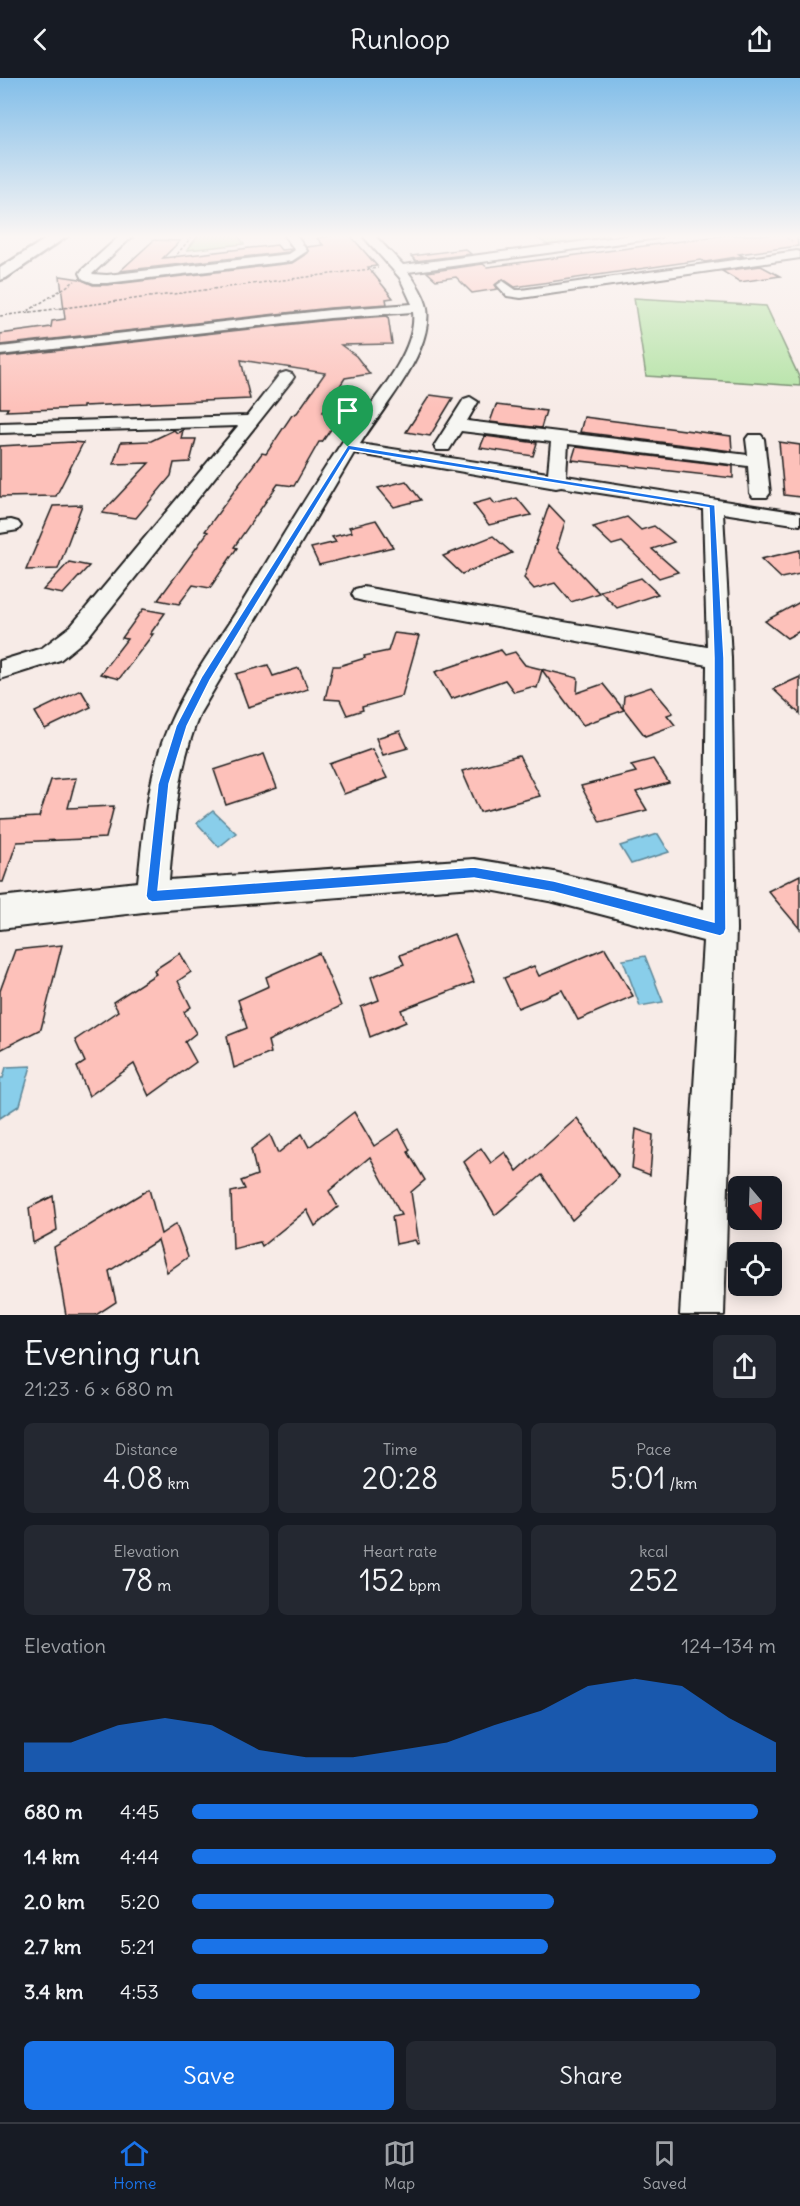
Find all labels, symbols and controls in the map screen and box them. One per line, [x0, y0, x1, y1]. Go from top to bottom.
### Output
text: Runloop [350, 22, 450, 56]
icon: back [24, 23, 57, 56]
icon: share [743, 23, 776, 56]
pin [322, 385, 373, 447]
icon: arrive [331, 394, 364, 427]
north arrow [728, 1176, 782, 1230]
map controls [728, 1176, 782, 1296]
button: locate [728, 1242, 782, 1296]
text: Evening run [24, 1332, 200, 1374]
button: share [713, 1335, 776, 1398]
text: 21:23 · 6 × 680 m [24, 1376, 173, 1401]
text: Distance [115, 1439, 178, 1459]
text: Time [383, 1439, 417, 1459]
text: Pace [636, 1439, 671, 1459]
text: 4.08 [103, 1459, 164, 1497]
text: 20:28 [362, 1459, 438, 1497]
text: 5:01 [610, 1459, 666, 1497]
text: km [164, 1473, 190, 1493]
text: /km [666, 1473, 697, 1493]
text: Elevation [113, 1541, 179, 1561]
text: Heart rate [363, 1541, 437, 1561]
text: kcal [639, 1541, 668, 1561]
text: 78 [121, 1561, 153, 1599]
text: 152 [359, 1561, 405, 1599]
text: 252 [629, 1561, 679, 1599]
text: m [153, 1575, 171, 1595]
text: bpm [405, 1575, 441, 1595]
text: Elevation [24, 1633, 106, 1658]
text: 124–134 m [681, 1633, 776, 1658]
text: 680 m [24, 1799, 83, 1824]
text: 4:45 [120, 1799, 159, 1824]
text: 1.4 km [24, 1844, 80, 1869]
text: 4:44 [120, 1844, 159, 1869]
text: 2.0 km [24, 1889, 85, 1914]
text: 5:20 [120, 1889, 160, 1914]
text: 2.7 km [24, 1934, 81, 1959]
text: 5:21 [120, 1934, 155, 1959]
text: 3.4 km [24, 1979, 83, 2004]
text: 4:53 [120, 1979, 159, 2004]
button: Save [24, 2041, 394, 2110]
button: Share [406, 2041, 776, 2110]
tab: Home [113, 2137, 156, 2193]
tab: Map [383, 2137, 416, 2193]
tab: Saved [643, 2137, 687, 2193]

